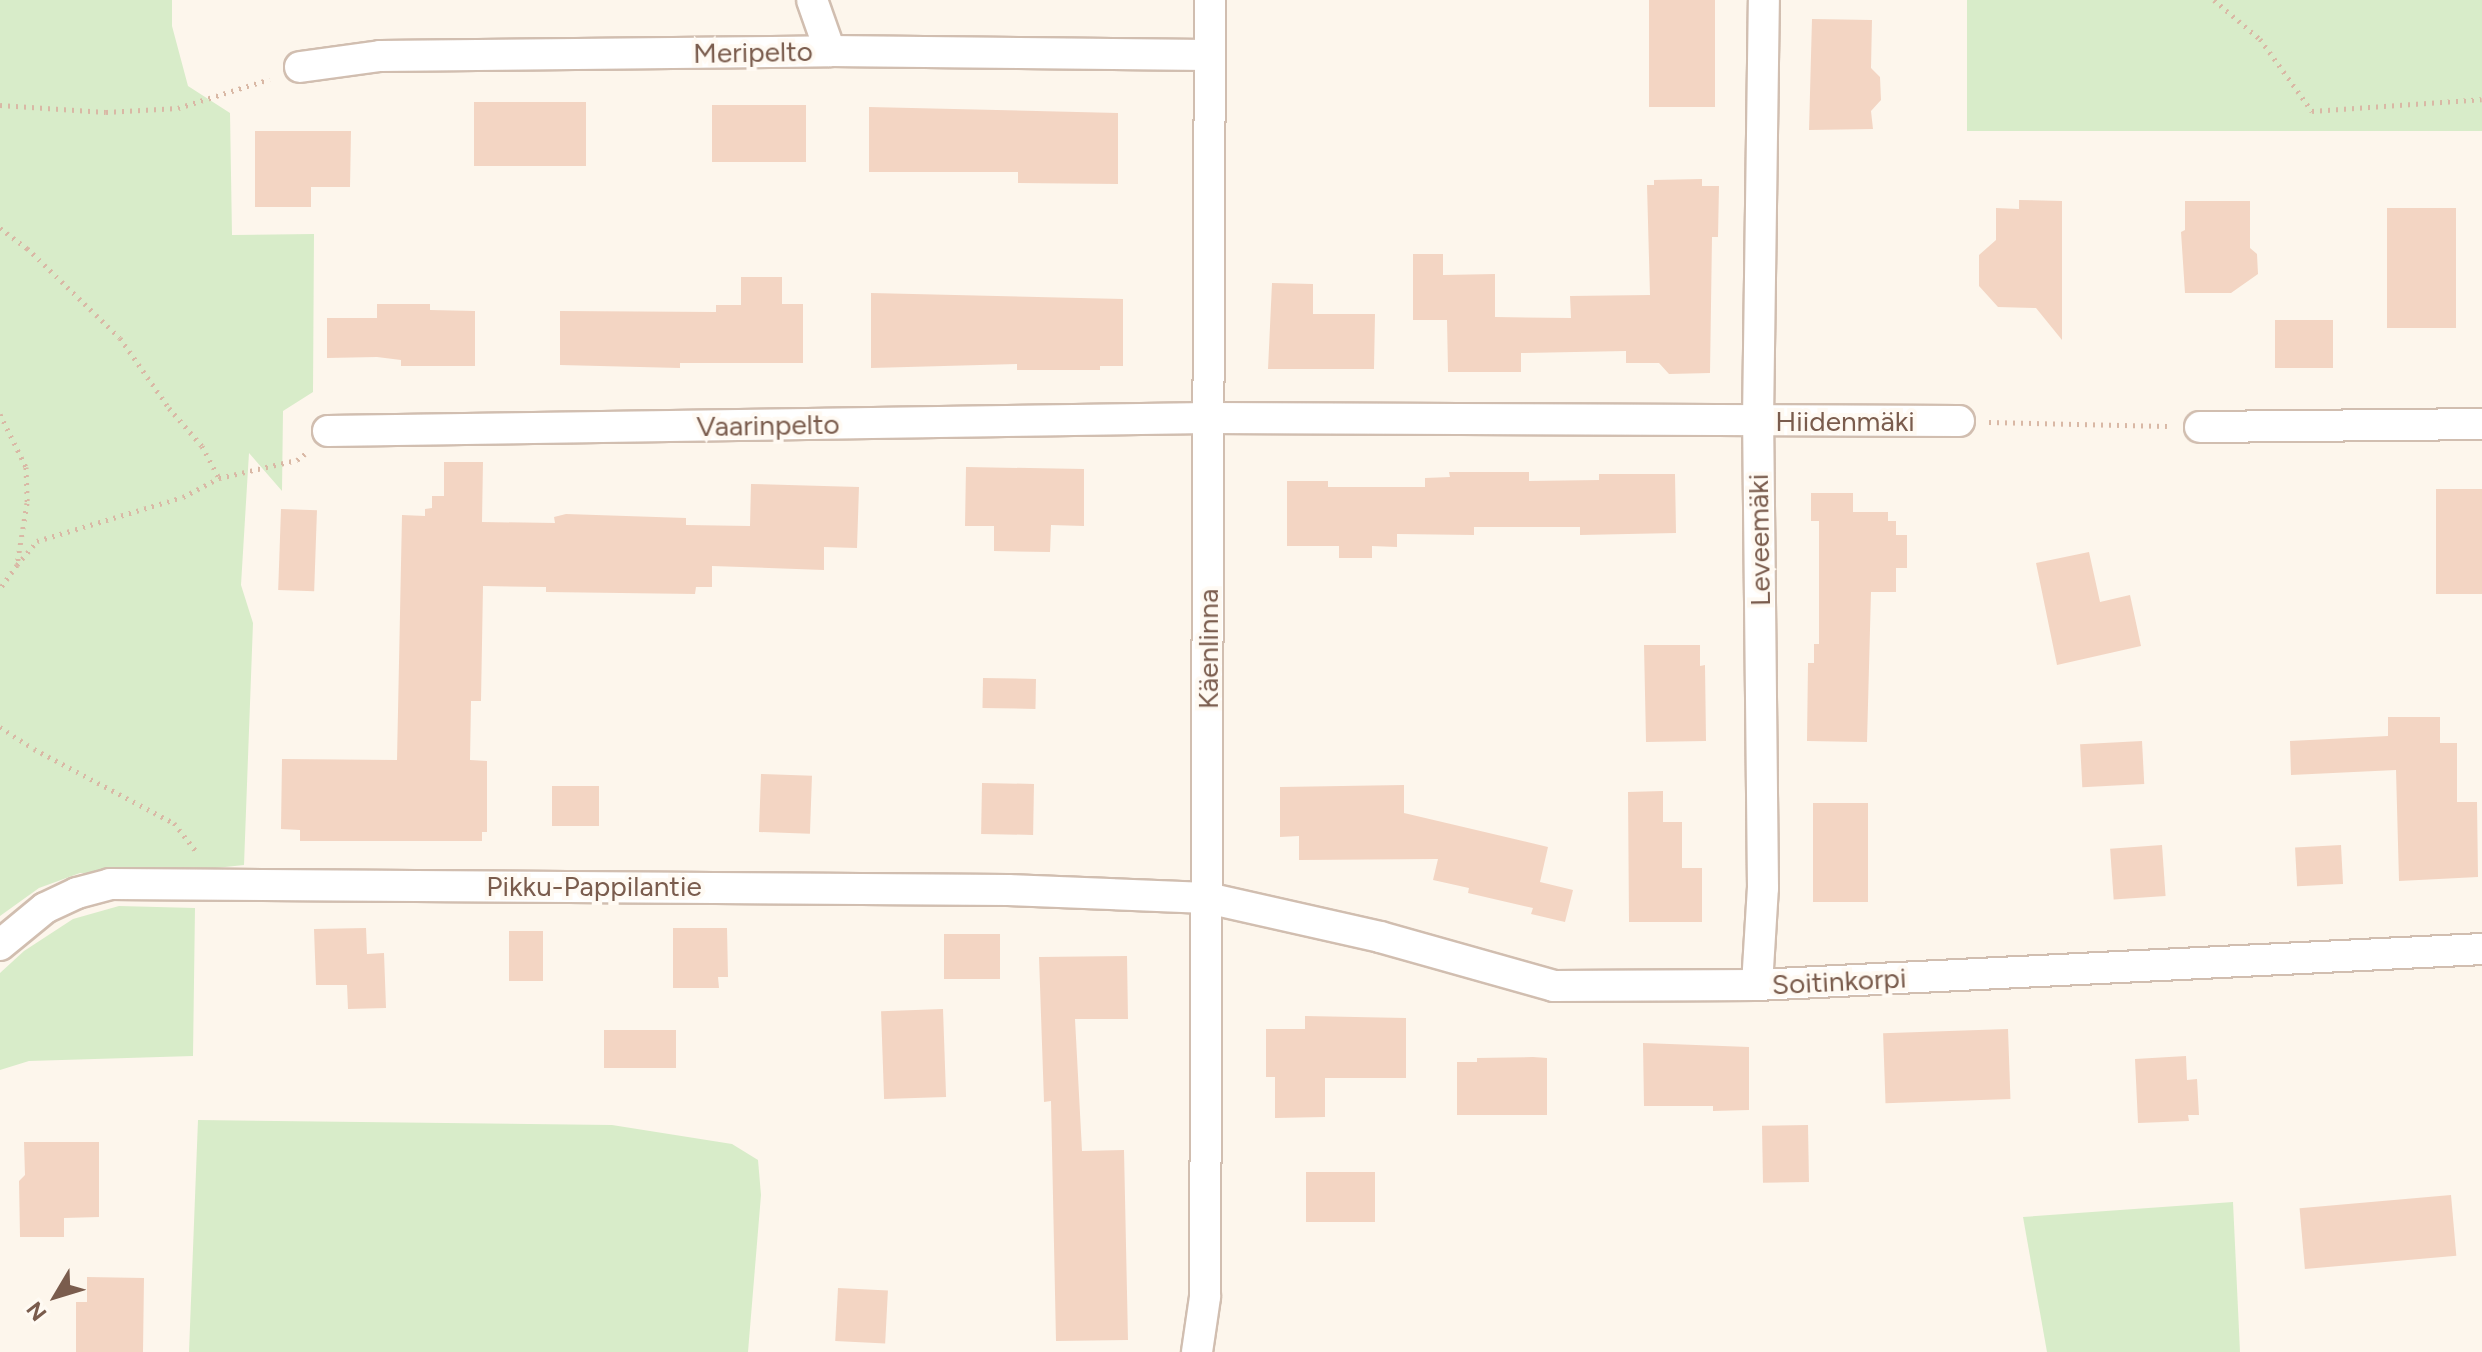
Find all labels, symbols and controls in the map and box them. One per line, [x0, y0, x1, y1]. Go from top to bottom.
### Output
street label: Meripelto [693, 34, 813, 70]
street label: Hiidenmäki [1775, 404, 1915, 438]
street label: Vaarinpelto [696, 407, 840, 443]
street label: Leveemäki [1741, 473, 1777, 607]
street label: Käenlinna [1191, 589, 1225, 709]
street label: Pikku-Pappilantie [486, 869, 702, 903]
street label: Soitinkorpi [1771, 961, 1907, 1001]
north arrow [16, 1256, 96, 1336]
text: N [21, 1296, 53, 1326]

